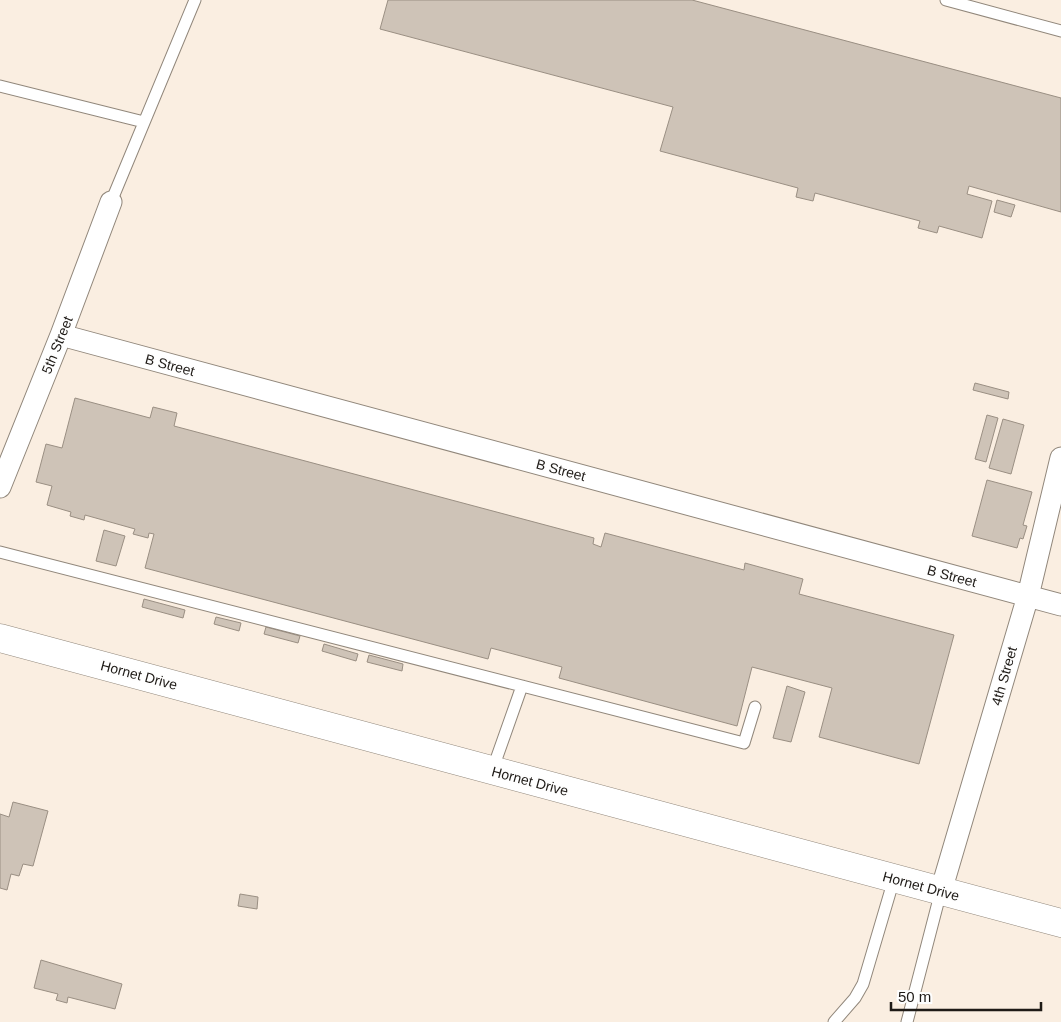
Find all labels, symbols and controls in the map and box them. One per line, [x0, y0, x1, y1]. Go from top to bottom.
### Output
street label: 5th Street [38, 314, 76, 376]
street label: B Street [143, 351, 197, 379]
street label: B Street [534, 456, 588, 484]
street label: B Street [925, 562, 979, 590]
street label: 4th Street [988, 645, 1020, 707]
street label: Hornet Drive [99, 657, 179, 693]
street label: Hornet Drive [490, 763, 570, 799]
street label: Hornet Drive [881, 868, 961, 904]
scale bar [891, 980, 1041, 1012]
text: 50 m [898, 988, 931, 1005]

